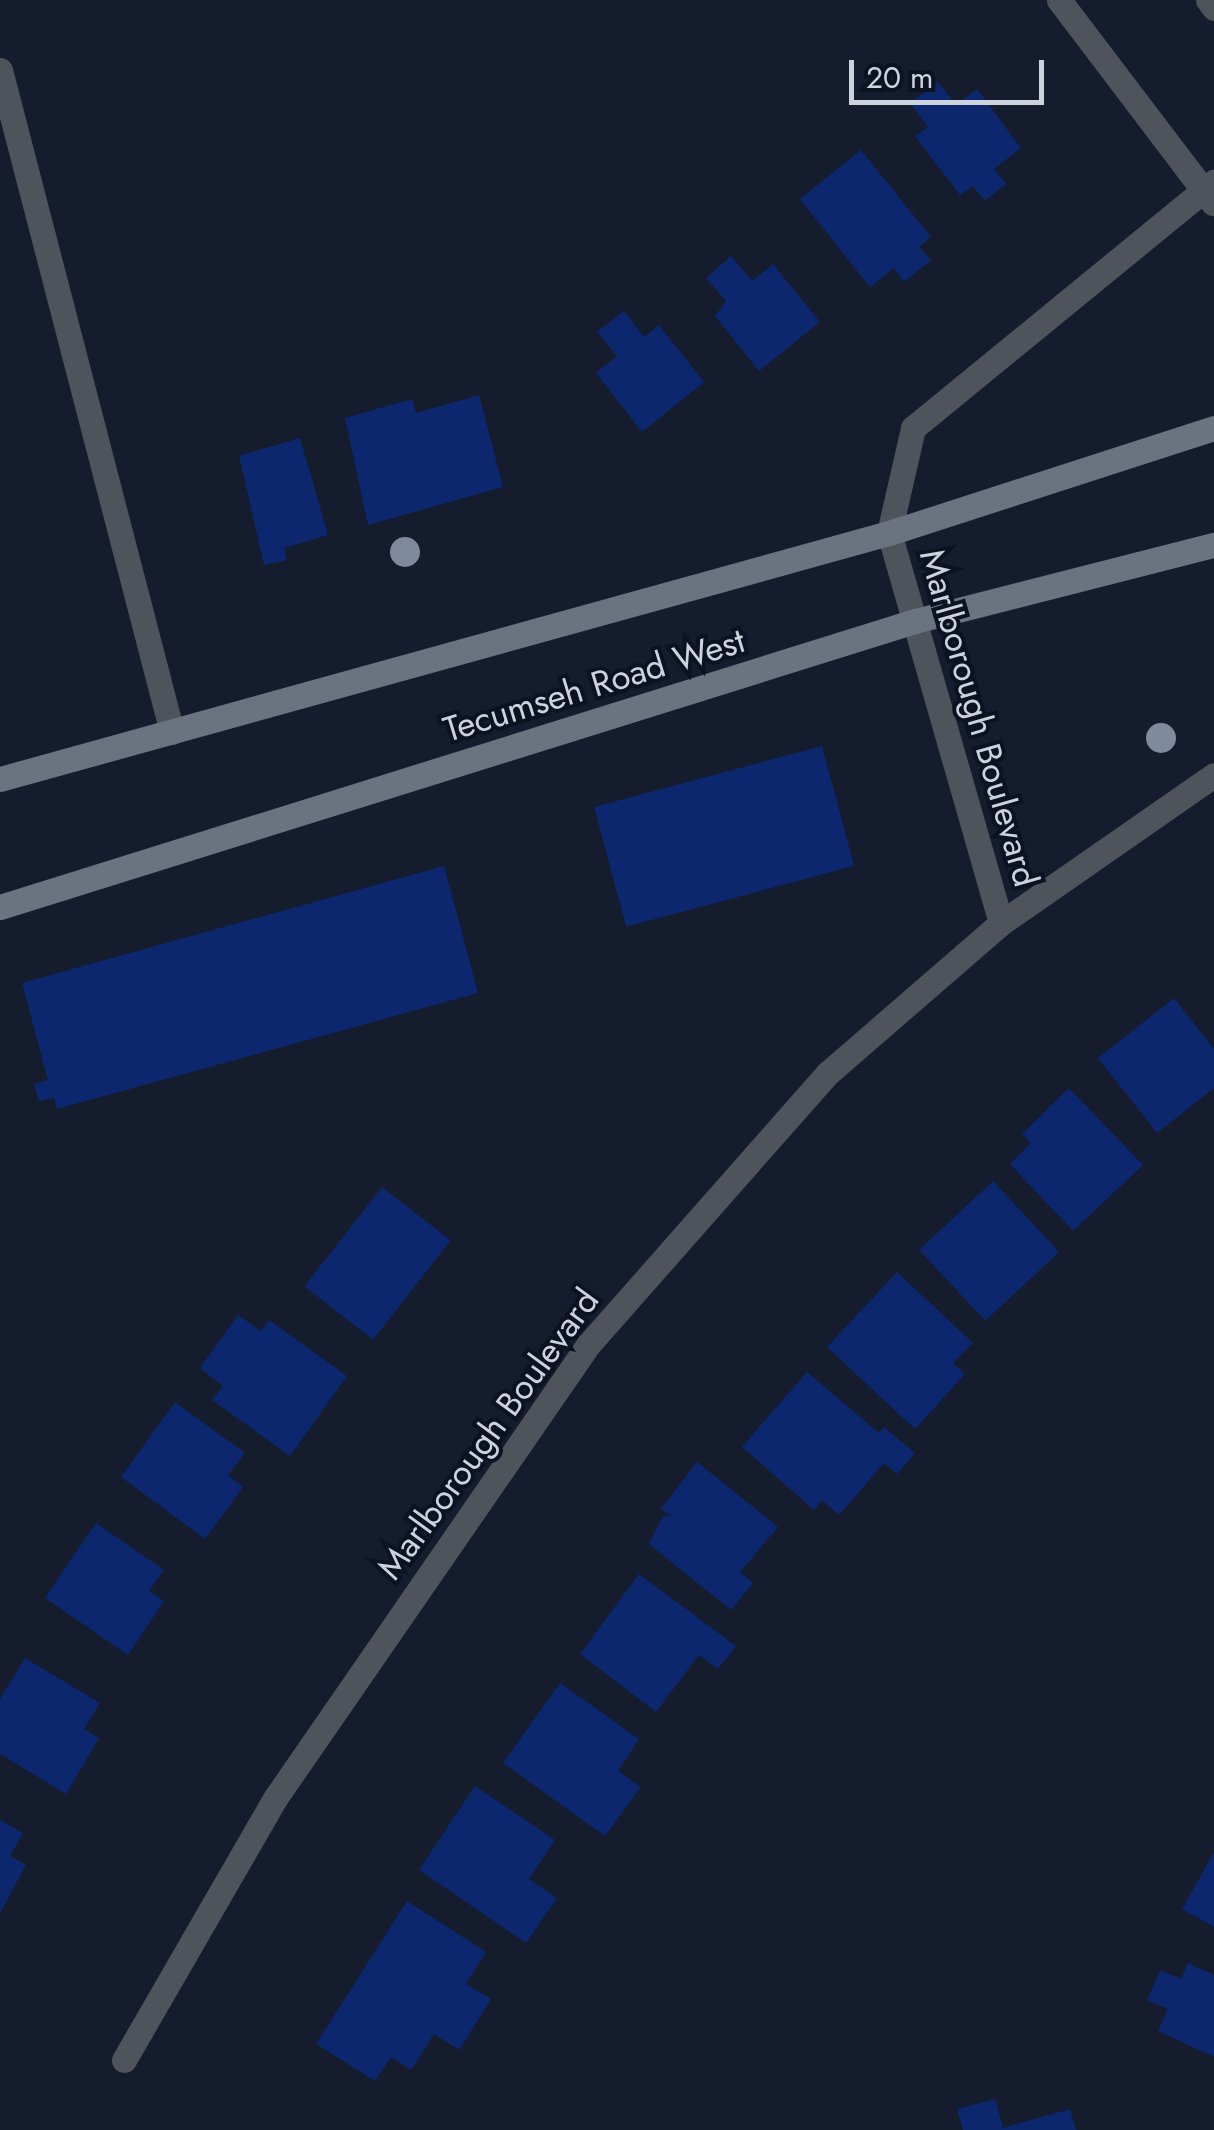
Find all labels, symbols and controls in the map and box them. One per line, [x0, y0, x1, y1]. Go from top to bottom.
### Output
scale bar [854, 40, 1049, 102]
text: 20 m [866, 56, 933, 99]
street label: Marlborough Boulevard [911, 545, 1047, 891]
street label: Tecumseh Road West [438, 619, 750, 751]
street label: Marlborough Boulevard [368, 1281, 608, 1587]

